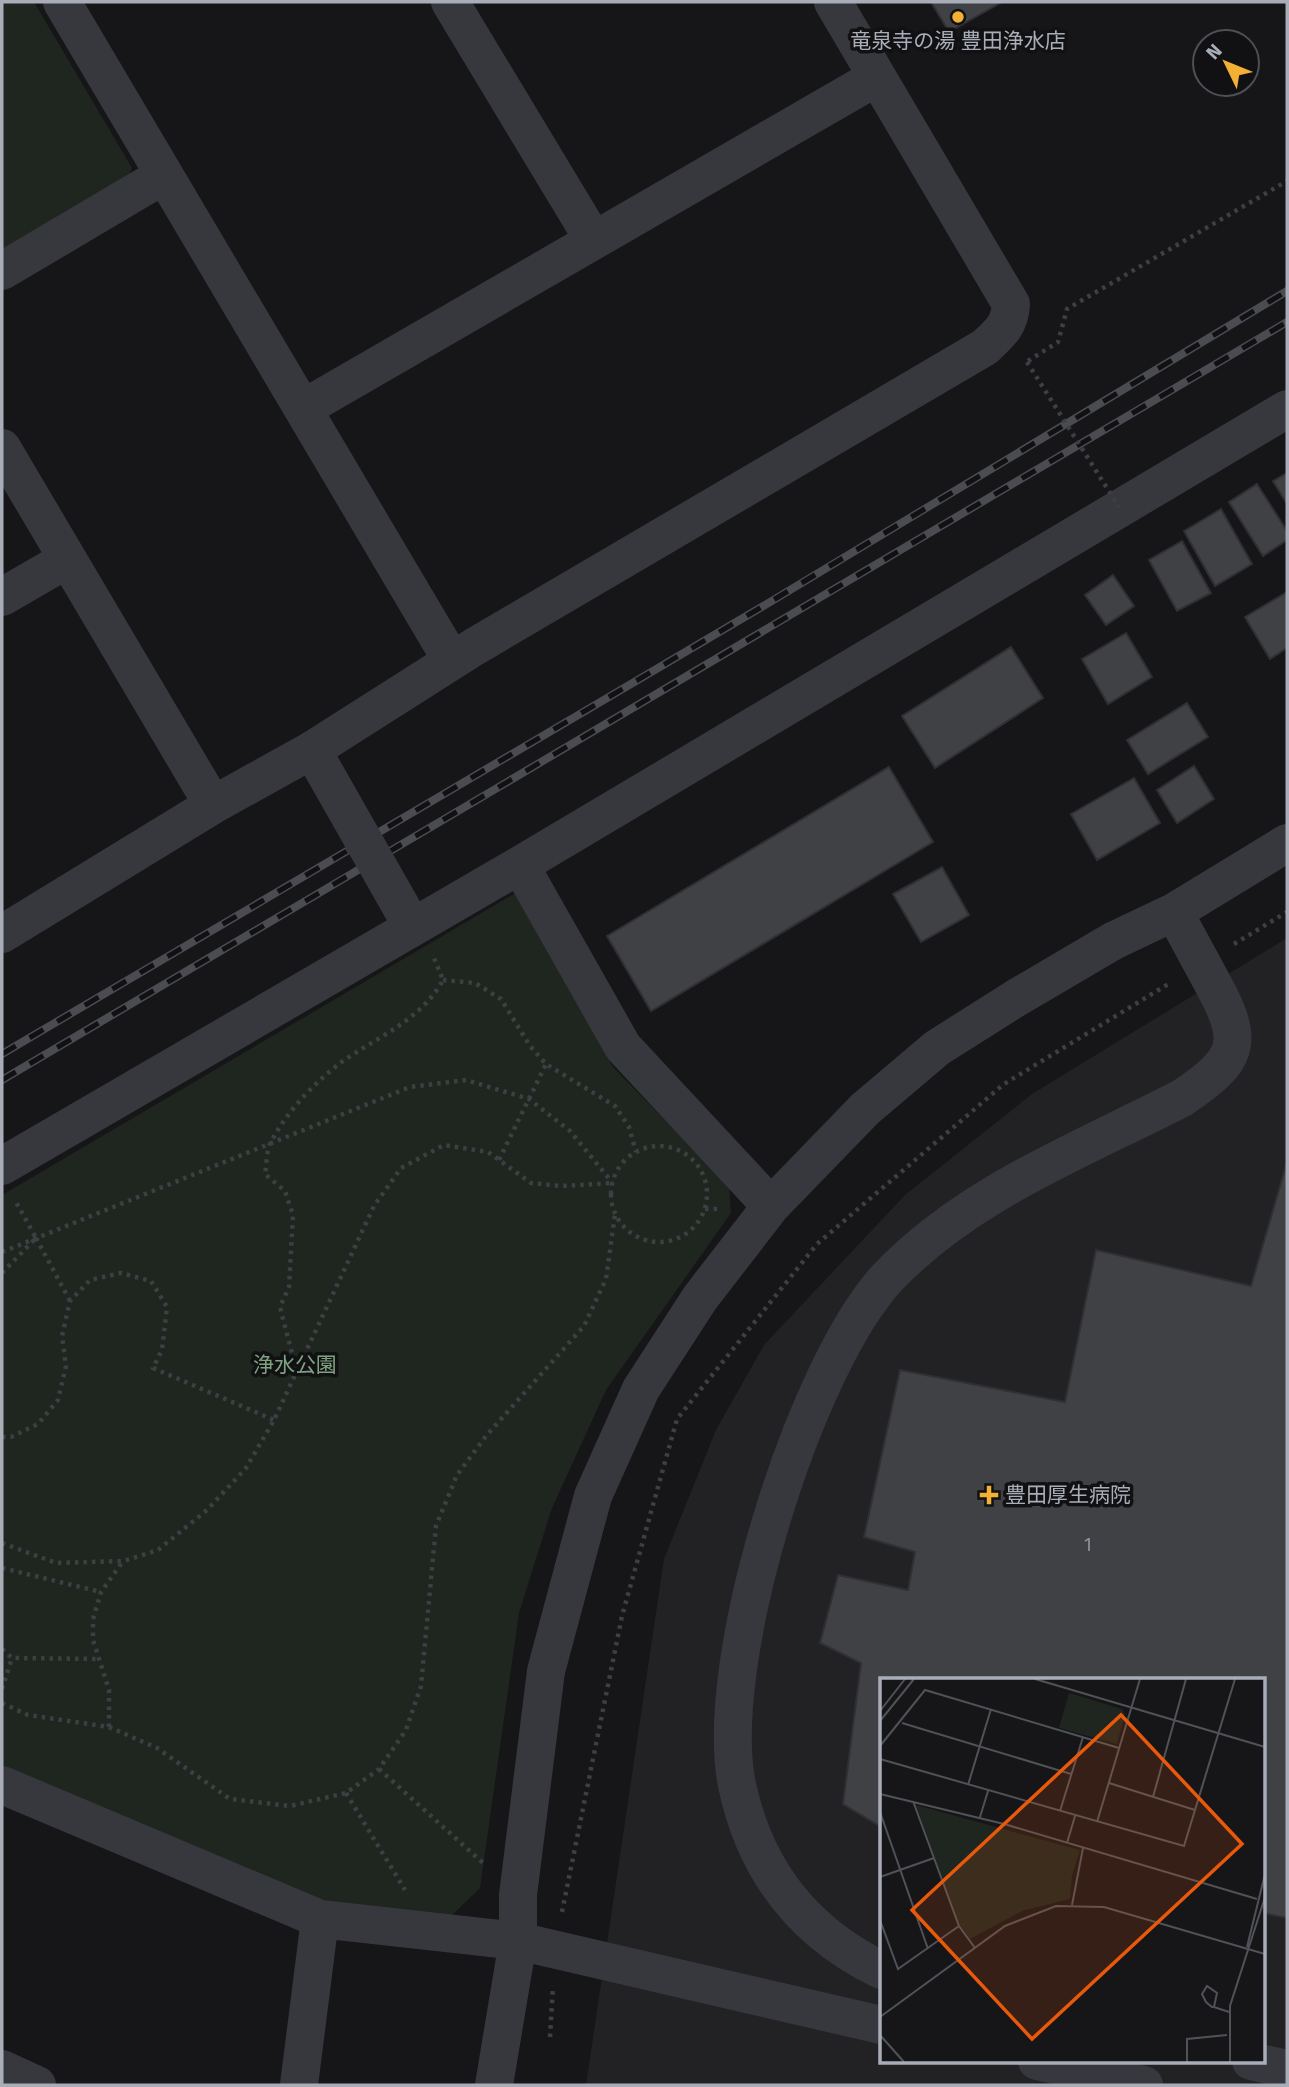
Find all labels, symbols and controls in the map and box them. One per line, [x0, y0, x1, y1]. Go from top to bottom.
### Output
marker: 竜泉寺の湯 豊田浄水店 [950, 9, 966, 25]
place label: 竜泉寺の湯 豊田浄水店 [850, 28, 1066, 54]
north arrow [1191, 28, 1261, 98]
text: N [1201, 39, 1227, 64]
park label: 浄水公園 [253, 1352, 337, 1378]
place label: 豊田厚生病院 [1005, 1482, 1131, 1508]
marker: 豊田厚生病院 [979, 1485, 999, 1505]
house number: 1 [1084, 1534, 1092, 1556]
inset map [880, 1678, 1264, 2062]

